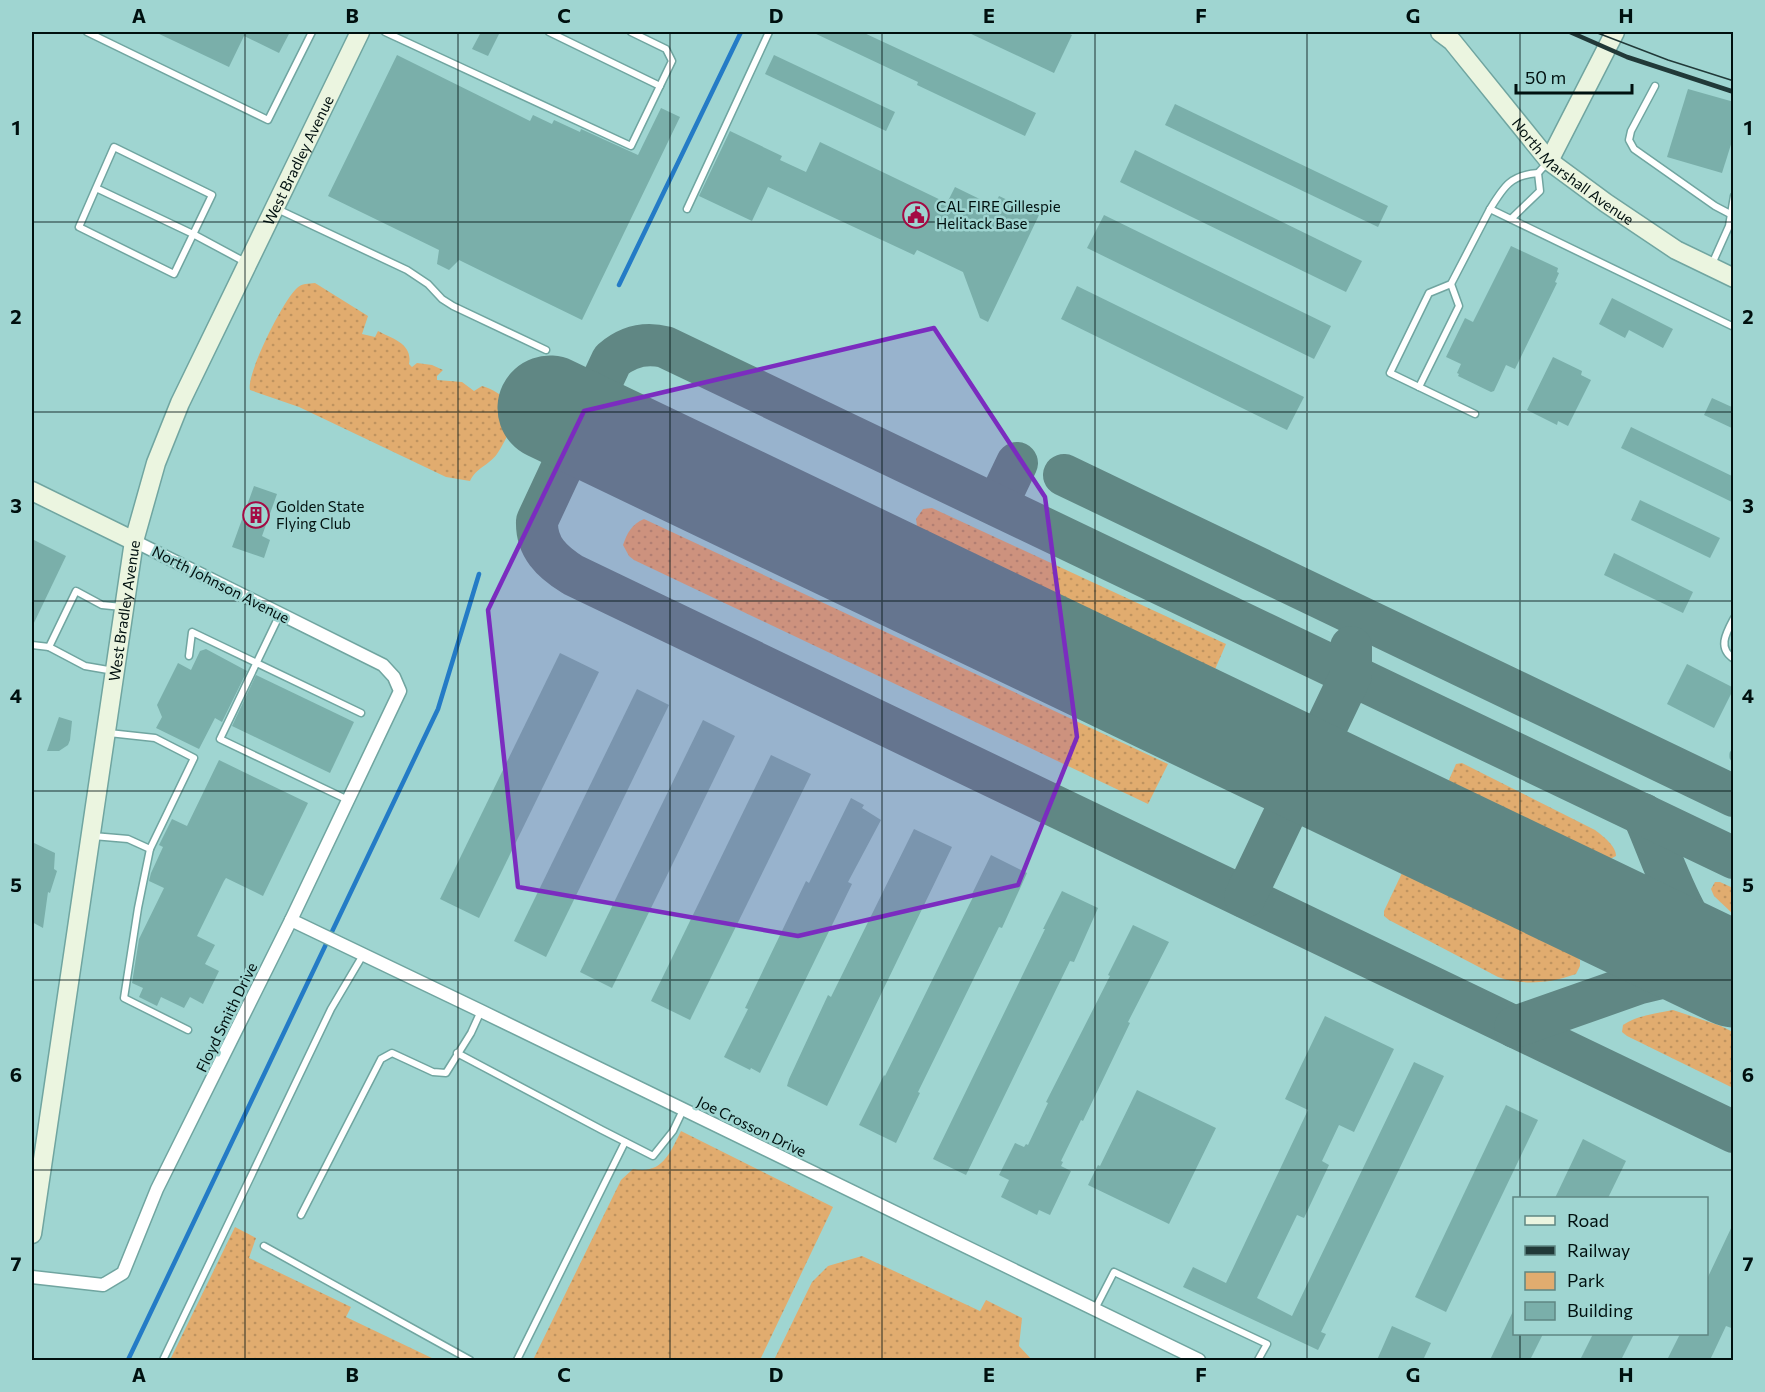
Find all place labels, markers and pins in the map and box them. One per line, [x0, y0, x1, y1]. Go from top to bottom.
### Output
place label: CAL FIRE Gillespie Helitack Base [936, 197, 1061, 232]
public building icon: CAL FIRE Gillespie Helitack Base [901, 200, 931, 230]
place label: Golden State Flying Club [276, 497, 364, 532]
building icon: Golden State Flying Club [241, 500, 271, 530]

